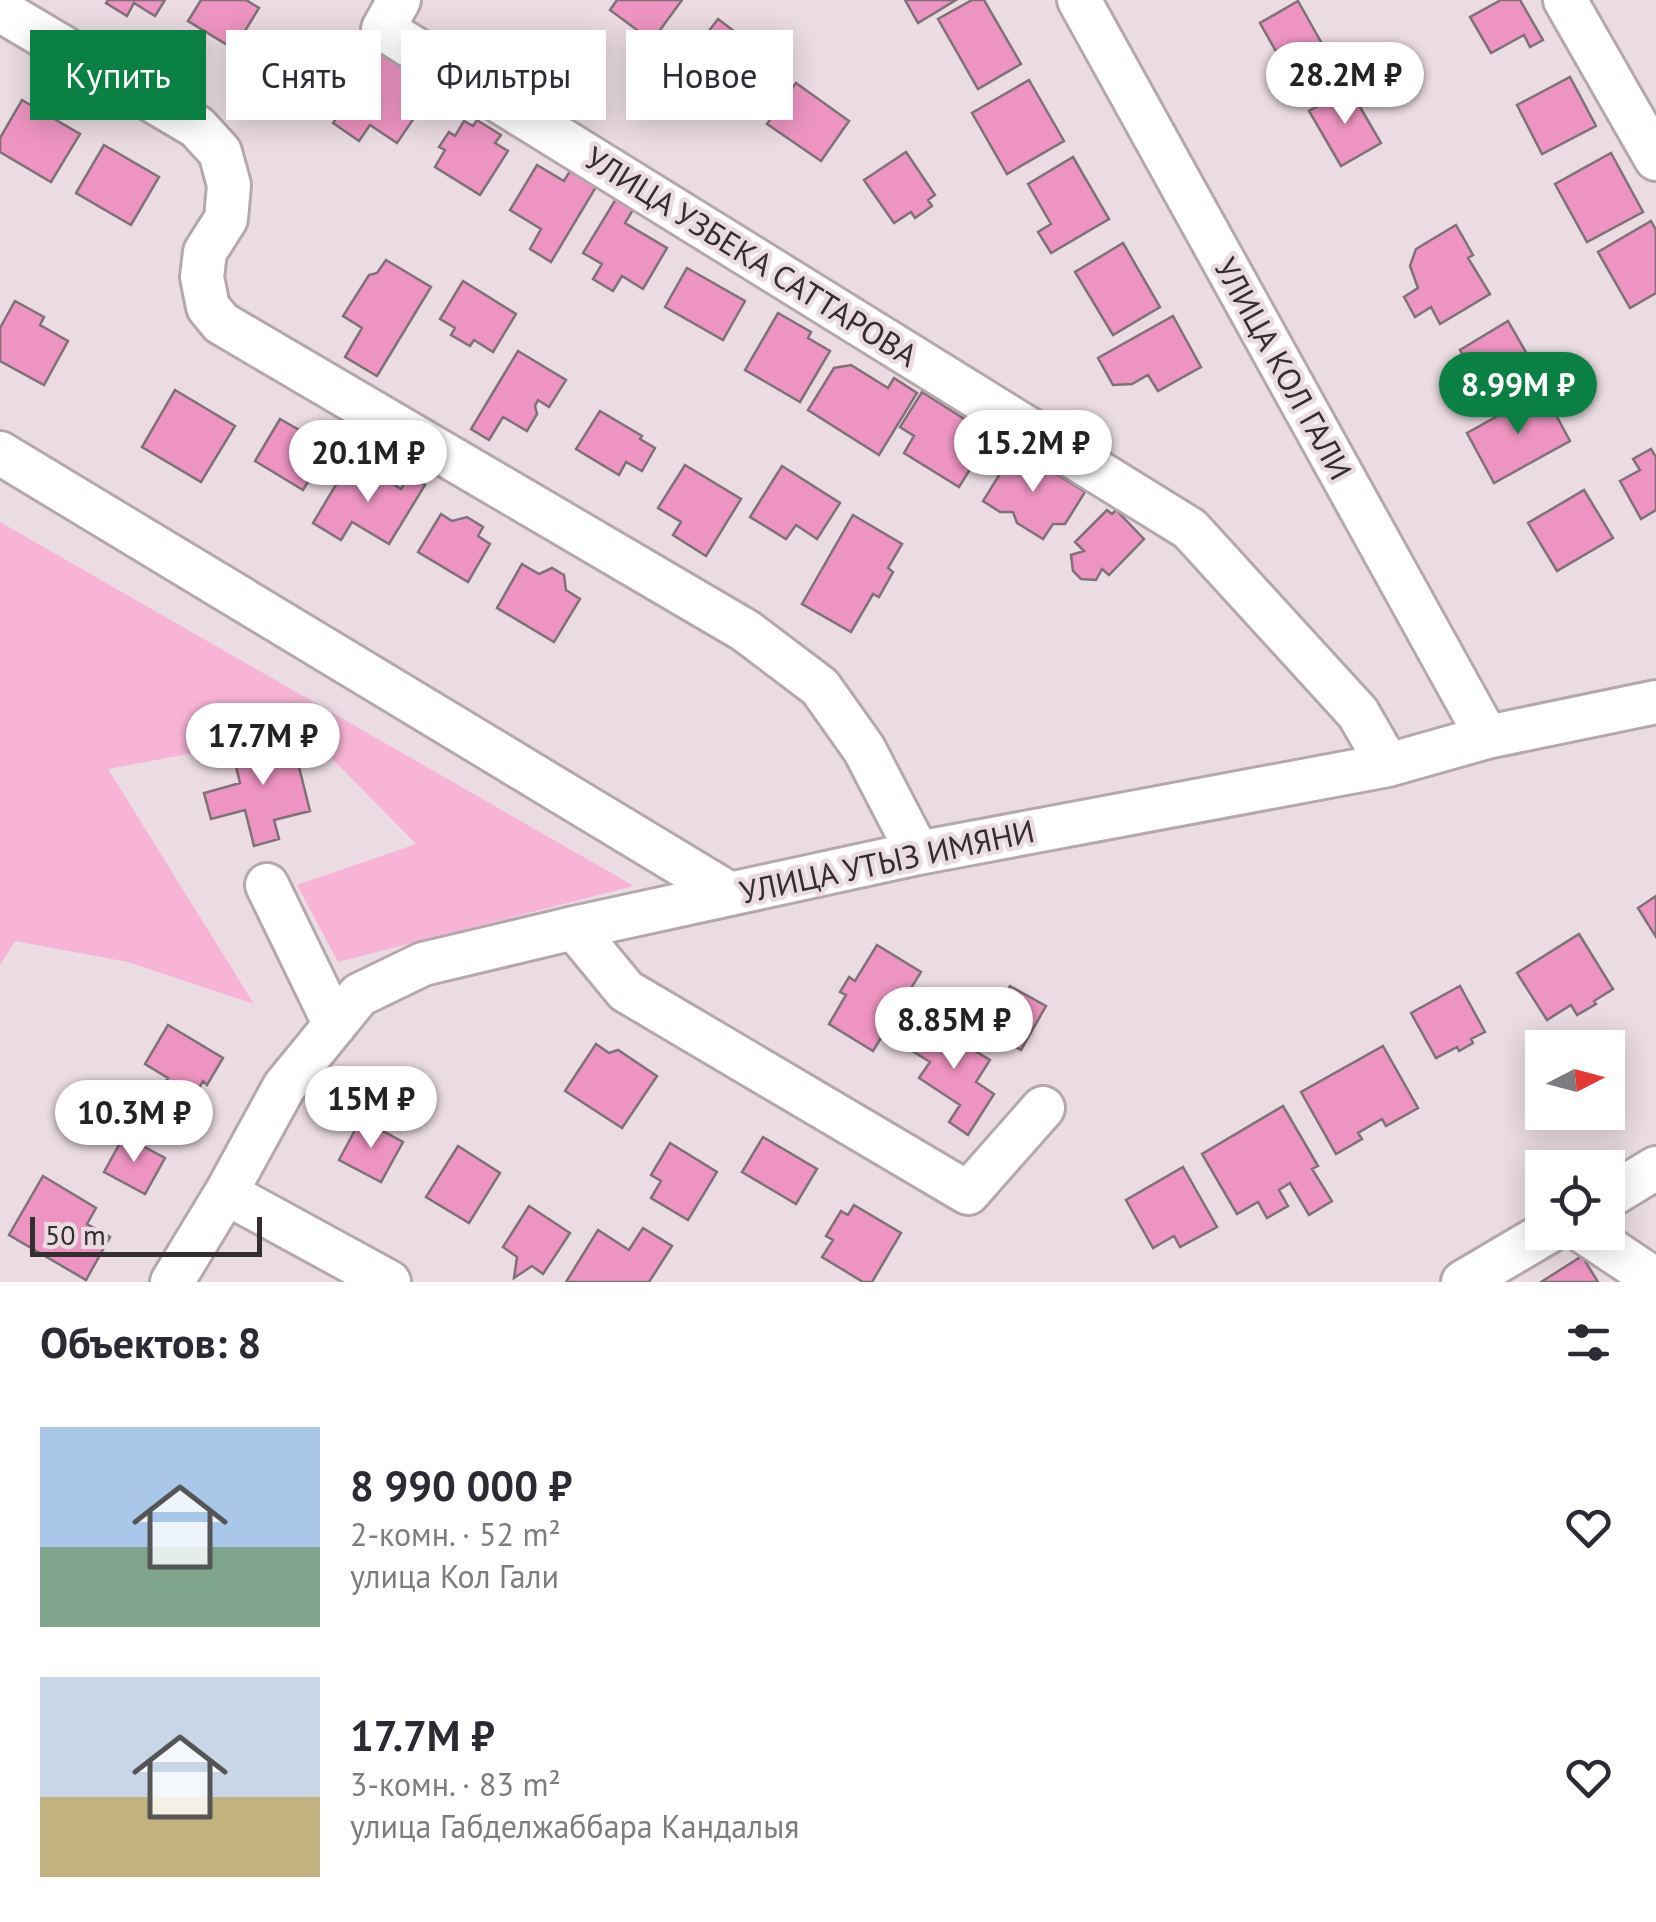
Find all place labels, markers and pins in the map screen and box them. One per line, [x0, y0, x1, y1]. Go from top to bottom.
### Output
pin: 28.2M ₽ [1253, 42, 1437, 127]
pin: 8.99M ₽ [1426, 352, 1610, 437]
pin: 15.2M ₽ [941, 410, 1125, 495]
pin: 20.1M ₽ [276, 420, 460, 505]
pin: 17.7M ₽ [171, 703, 355, 788]
pin: 8.85M ₽ [862, 987, 1046, 1072]
pin: 15M ₽ [301, 1066, 441, 1151]
pin: 10.3M ₽ [42, 1080, 226, 1165]

